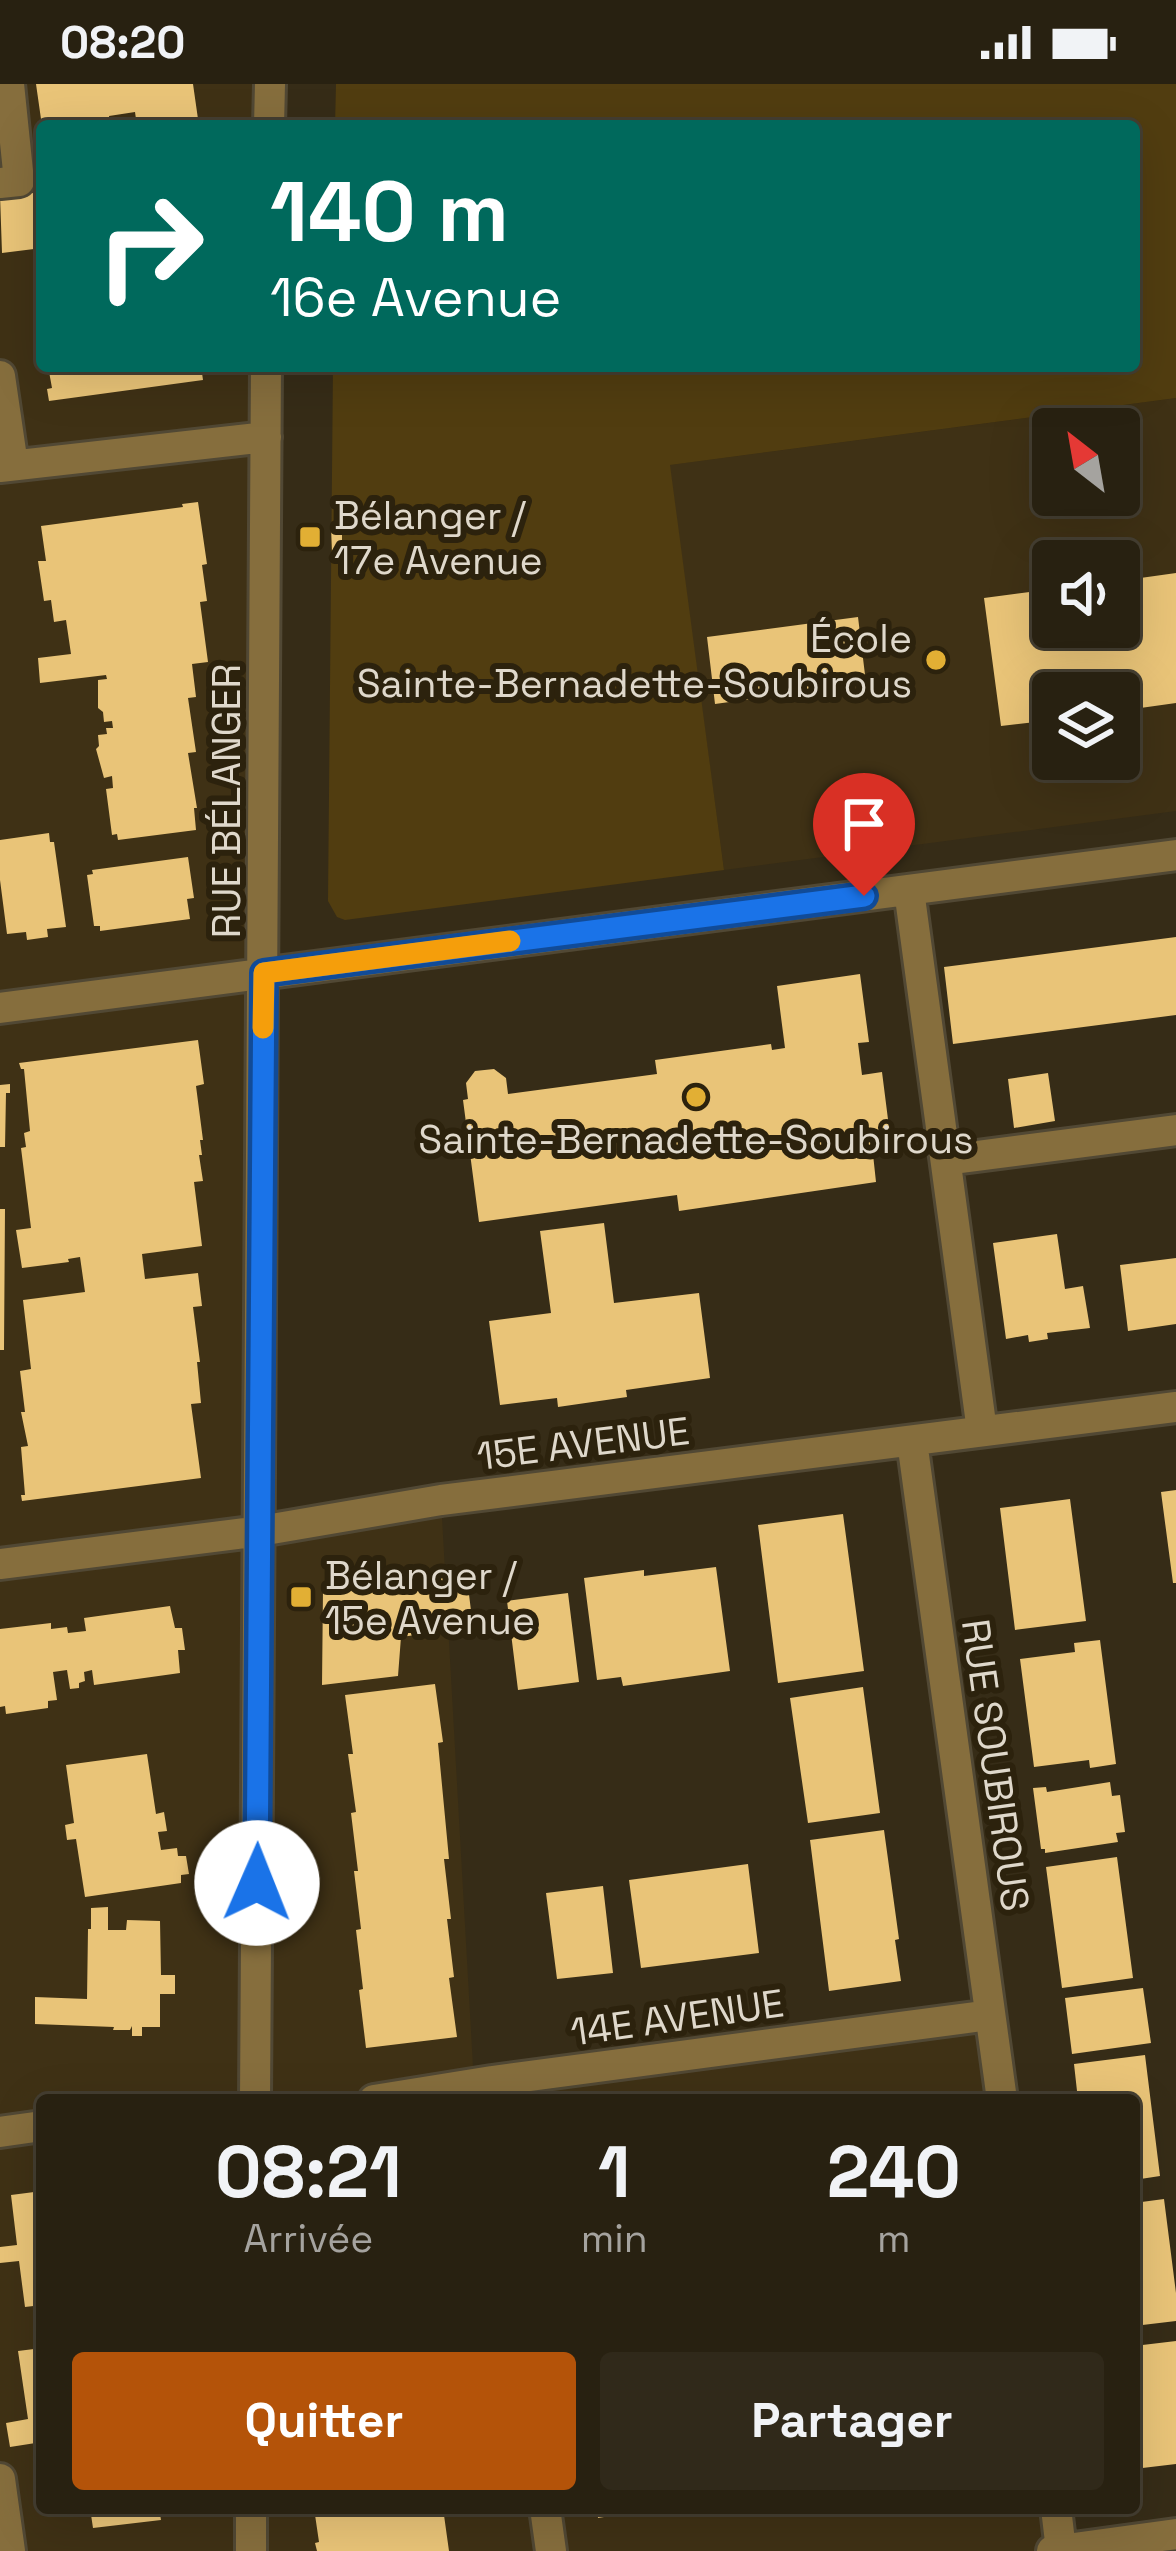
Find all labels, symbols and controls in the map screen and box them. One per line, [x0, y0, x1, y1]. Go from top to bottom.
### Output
text: 08:20 [60, 14, 185, 71]
text: 140 m [270, 158, 509, 266]
icon: right [72, 168, 228, 324]
text: 16e Avenue [270, 263, 561, 332]
north arrow [1032, 408, 1140, 516]
map controls [1032, 408, 1140, 780]
place label: Bélanger / 17e Avenue [334, 491, 543, 585]
marker: Bélanger / 17e Avenue [297, 524, 323, 550]
button: sound [1032, 540, 1140, 648]
place label: École Sainte-Bernadette-Soubirous [357, 614, 912, 708]
marker: École Sainte-Bernadette-Soubirous [923, 647, 949, 673]
street label: RUE BÉLANGER [202, 664, 251, 938]
button: layers [1032, 672, 1140, 780]
pin [813, 773, 915, 896]
icon: arrive [831, 791, 897, 857]
marker: Sainte-Bernadette-Soubirous [683, 1084, 709, 1110]
place label: Sainte-Bernadette-Soubirous [418, 1115, 974, 1164]
street label: 15E AVENUE [474, 1406, 692, 1481]
place label: Bélanger / 15e Avenue [325, 1551, 535, 1645]
marker: Bélanger / 15e Avenue [288, 1584, 314, 1610]
street label: RUE SOUBIROUS [951, 1616, 1040, 1914]
position arrow [194, 1820, 320, 1946]
street label: 14E AVENUE [567, 1978, 787, 2057]
text: 08:21 [215, 2126, 402, 2218]
text: 1 [598, 2126, 631, 2218]
text: 240 [827, 2126, 961, 2218]
text: Arrivée [243, 2214, 373, 2263]
text: min [581, 2214, 648, 2263]
text: m [877, 2214, 911, 2263]
button: Quitter [72, 2352, 576, 2490]
button: Partager [600, 2352, 1104, 2490]

